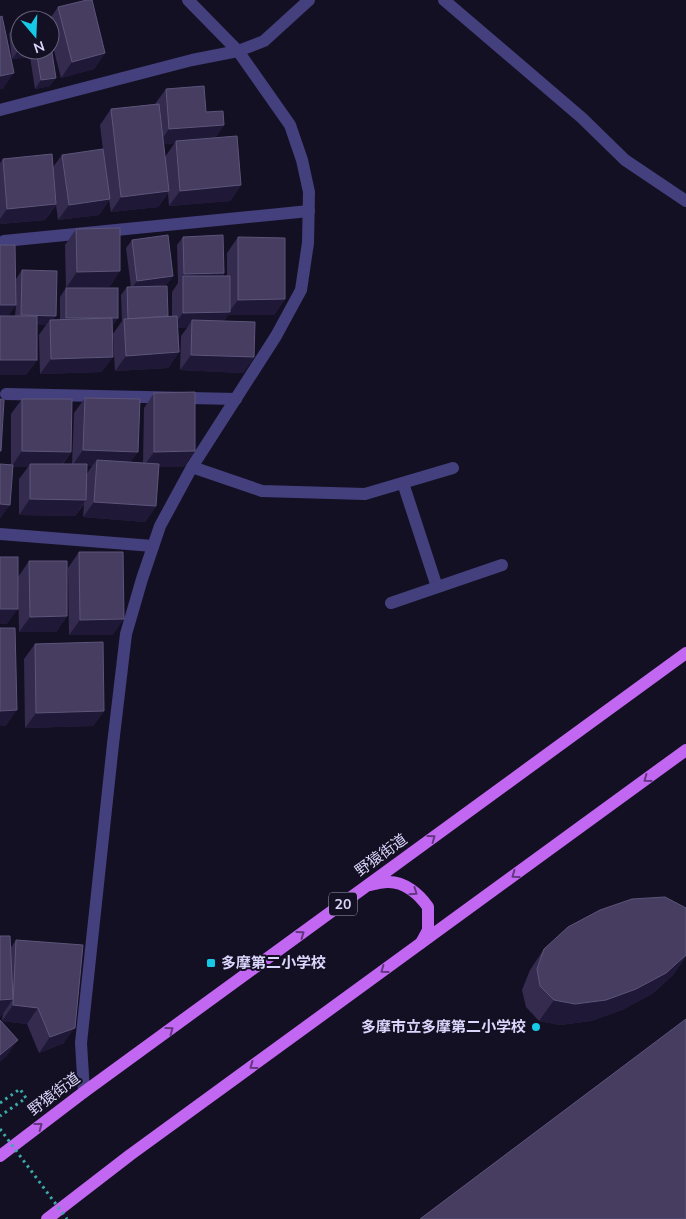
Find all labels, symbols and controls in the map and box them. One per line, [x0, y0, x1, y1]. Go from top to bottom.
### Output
north arrow [10, 10, 60, 60]
text: N [31, 37, 47, 58]
one-way arrow [643, 773, 653, 782]
street label: 野猿街道 [351, 829, 411, 880]
one-way arrow [426, 836, 435, 844]
one-way arrow [512, 869, 521, 877]
one-way arrow [408, 886, 418, 895]
road number: 20 [329, 892, 357, 916]
one-way arrow [295, 931, 305, 940]
place label: 多摩第二小学校 [221, 953, 326, 972]
marker: 多摩第二小学校 [205, 957, 217, 969]
one-way arrow [381, 965, 390, 973]
place label: 多摩市立多摩第二小学校 [361, 1017, 526, 1036]
marker: 多摩市立多摩第二小学校 [530, 1021, 542, 1033]
one-way arrow [164, 1027, 173, 1036]
one-way arrow [249, 1060, 259, 1069]
street label: 野猿街道 [24, 1068, 83, 1119]
one-way arrow [33, 1123, 43, 1132]

